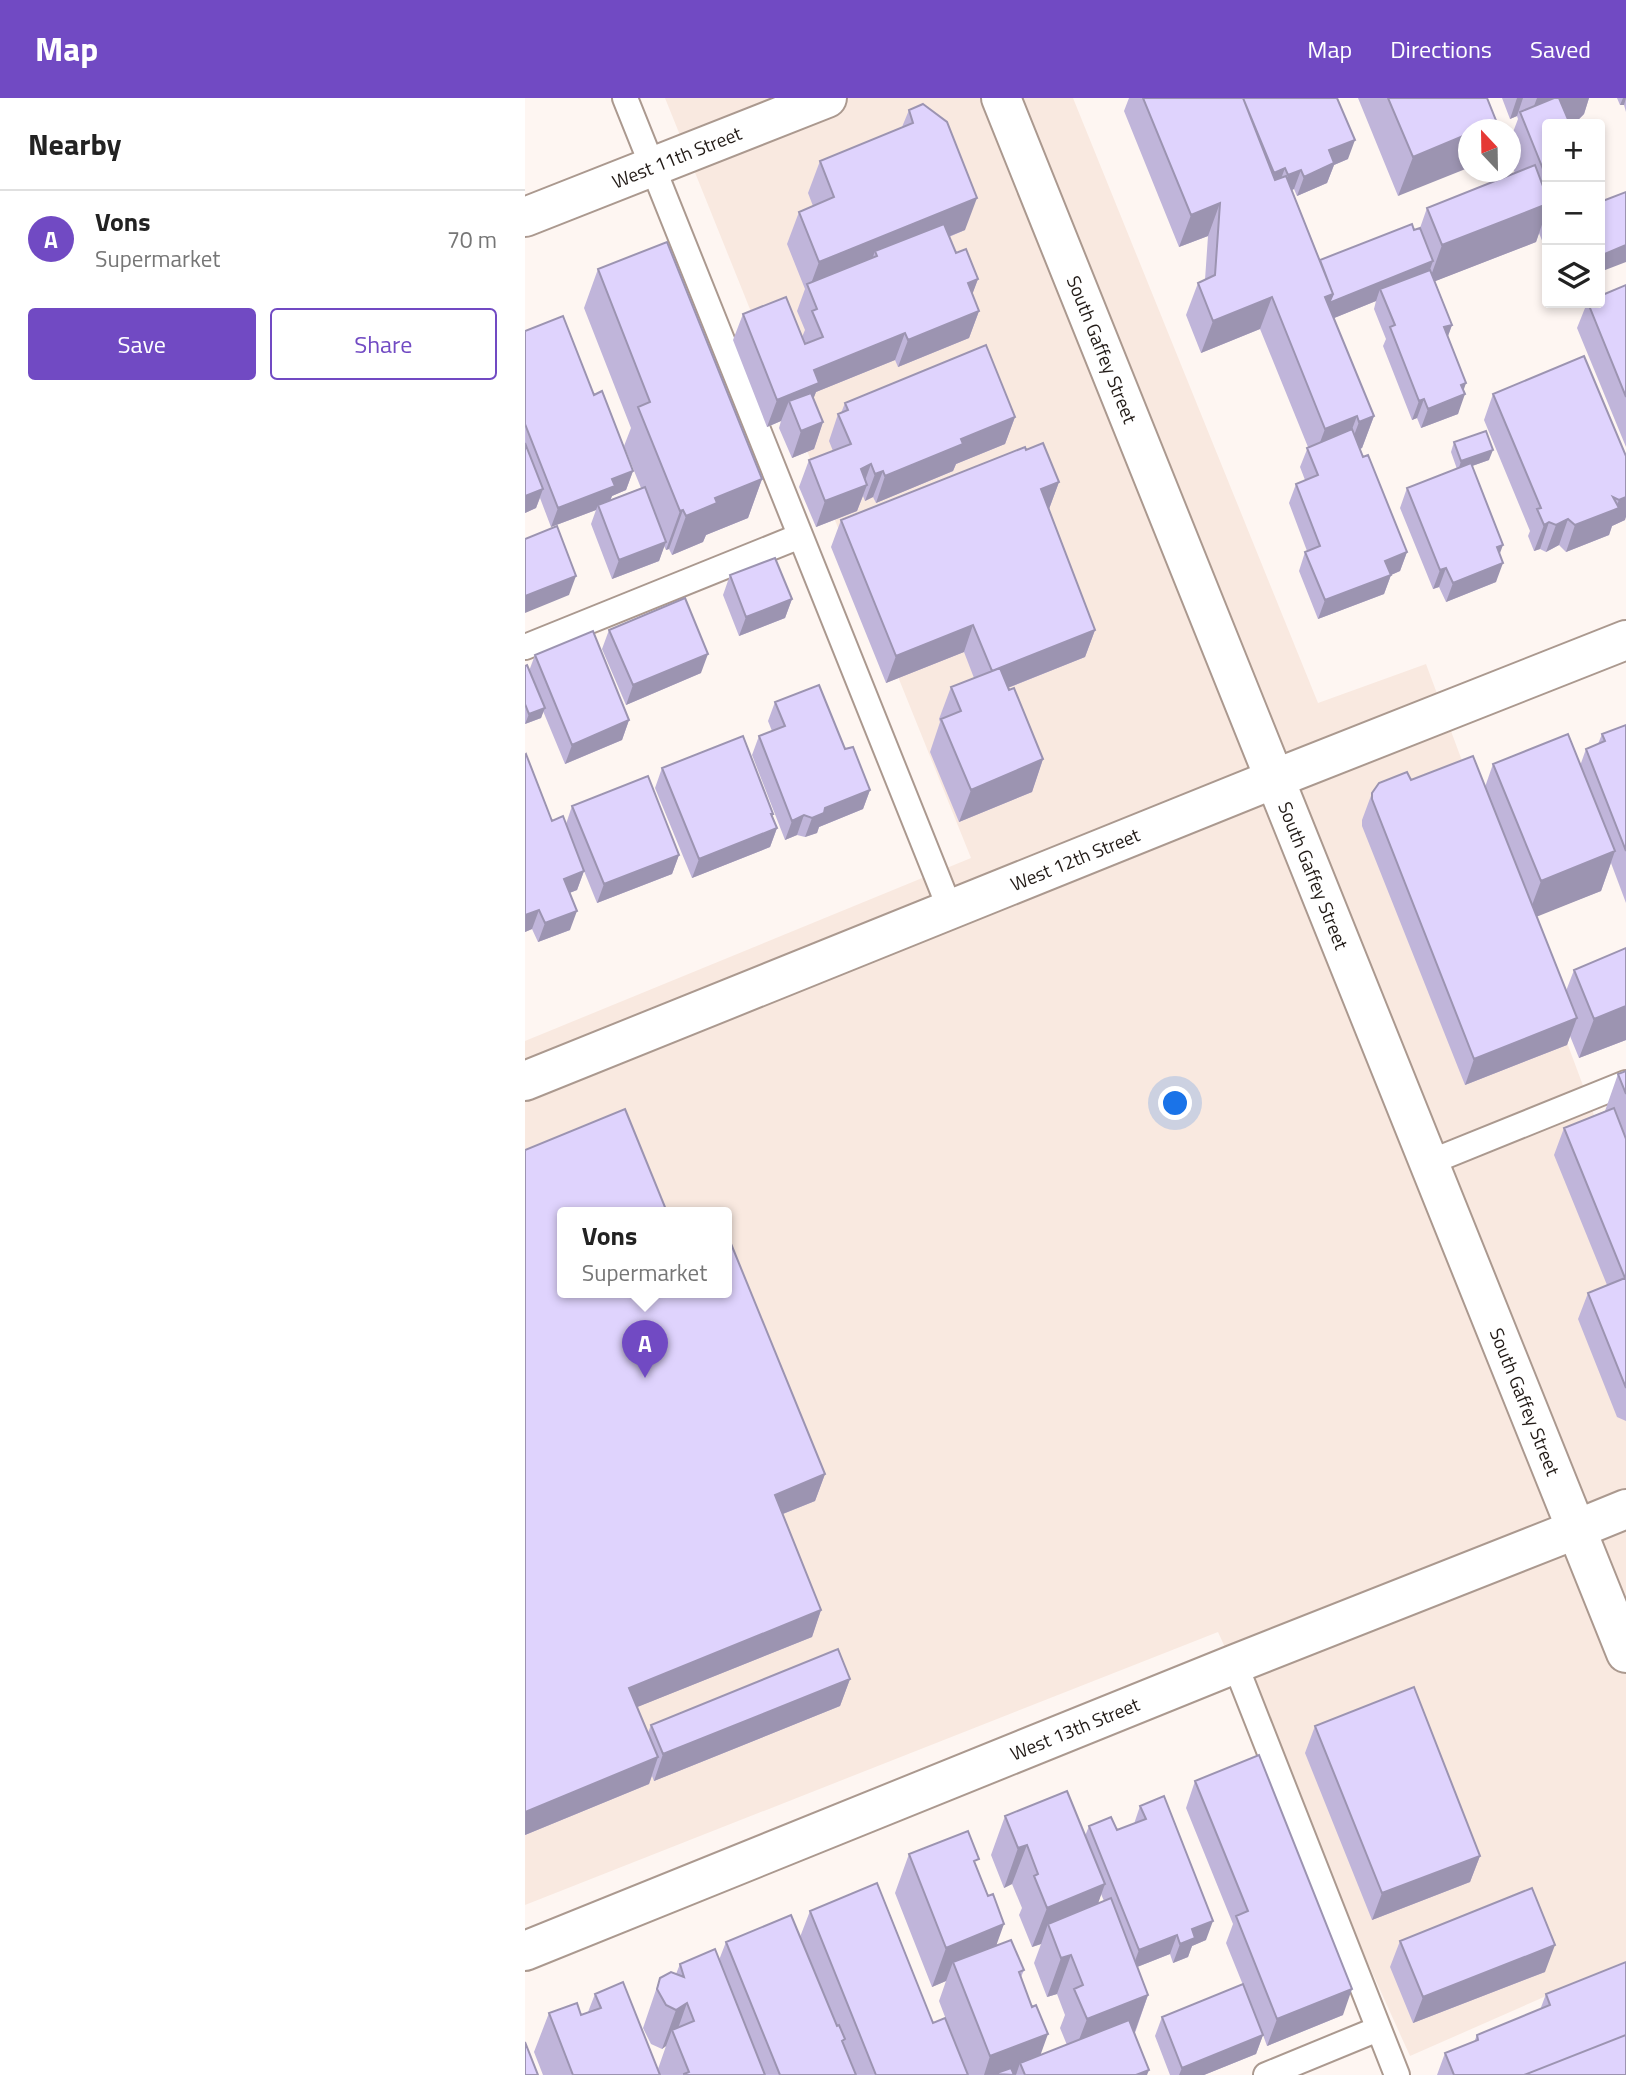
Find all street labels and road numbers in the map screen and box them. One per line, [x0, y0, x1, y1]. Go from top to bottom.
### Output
street label: West 11th Street [607, 118, 746, 195]
street label: South Gaffey Street [1060, 271, 1145, 428]
street label: South Gaffey Street [1271, 797, 1357, 954]
street label: West 12th Street [1006, 820, 1144, 898]
street label: South Gaffey Street [1483, 1323, 1568, 1480]
street label: West 13th Street [1006, 1689, 1144, 1767]

